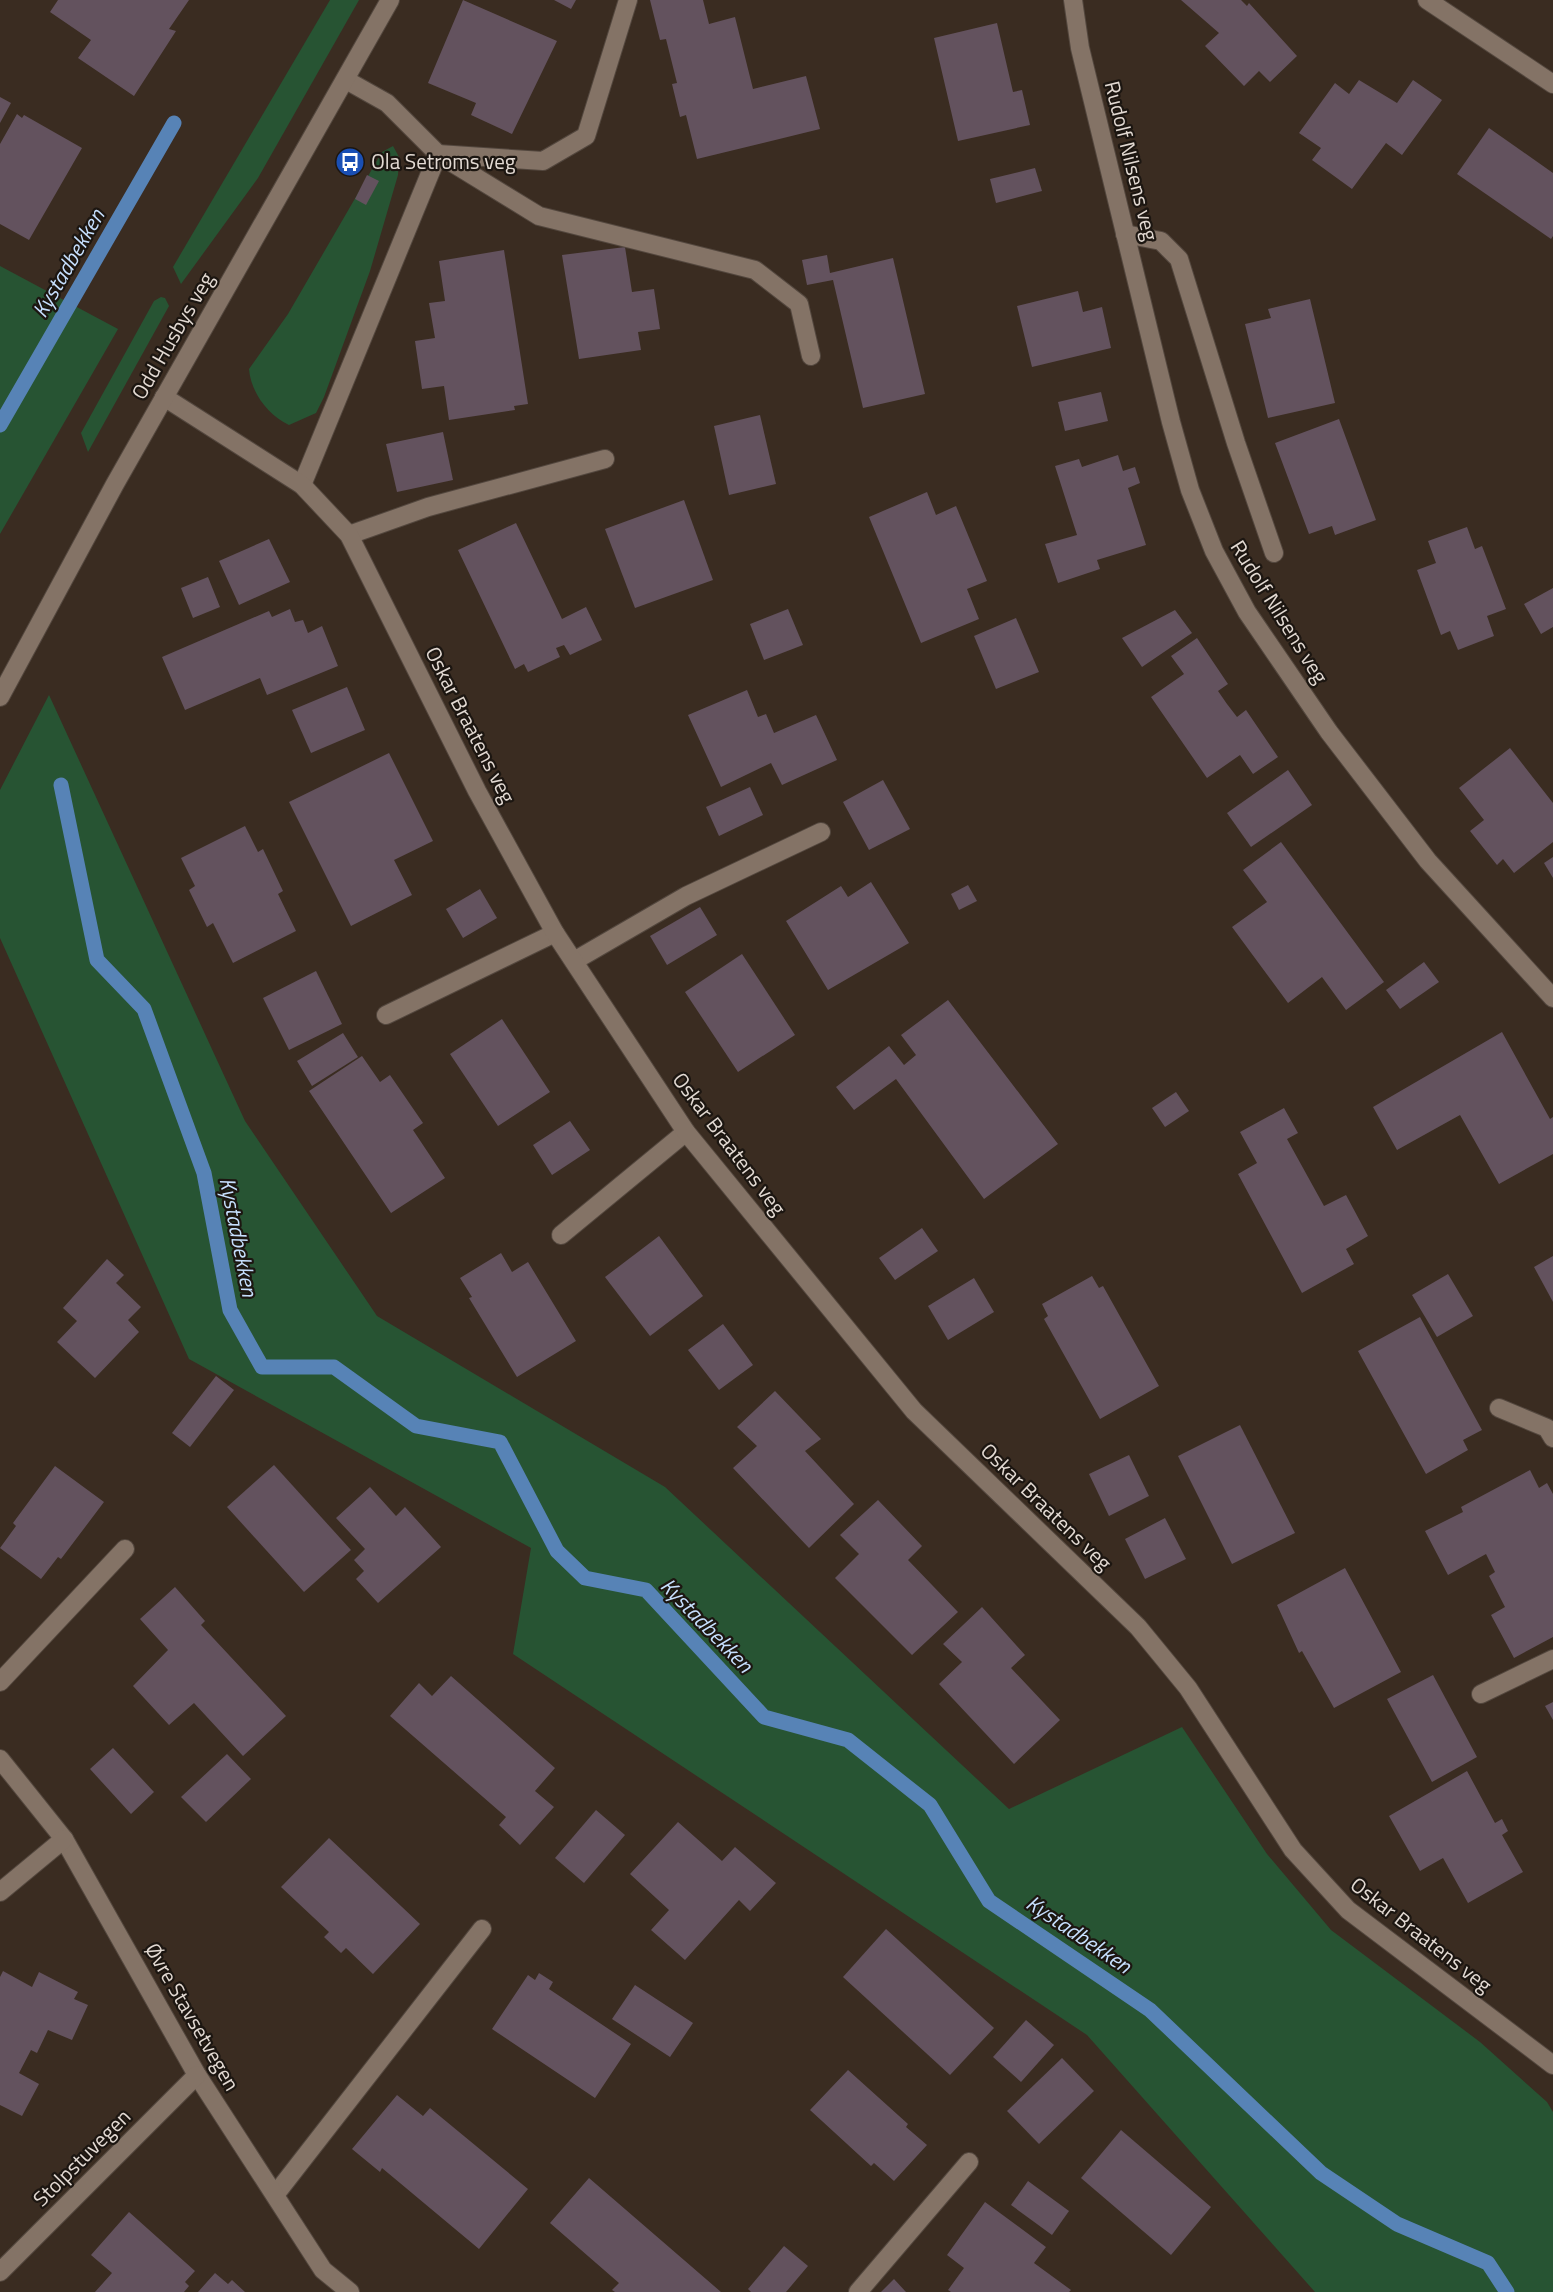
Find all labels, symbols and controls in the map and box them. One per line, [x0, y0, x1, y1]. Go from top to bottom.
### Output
street label: Rudolf Nilsens veg [1097, 77, 1167, 244]
place label: Ola Setroms veg [371, 145, 516, 177]
bus stop icon: Ola Setroms veg [334, 146, 366, 178]
water label: Kystadbekken [23, 201, 113, 324]
street label: Odd Husbys veg [123, 266, 222, 405]
street label: Rudolf Nilsens veg [1223, 534, 1337, 690]
street label: Oskar Braatens veg [418, 641, 524, 809]
street label: Oskar Braatens veg [665, 1065, 795, 1222]
water label: Kystadbekken [211, 1174, 267, 1301]
street label: Oskar Braatens veg [974, 1435, 1120, 1578]
water label: Kystadbekken [653, 1570, 762, 1681]
street label: Oskar Braatens veg [1344, 1869, 1499, 2000]
water label: Kystadbekken [1019, 1886, 1139, 1982]
street label: Øvre Stavsetvegen [137, 1937, 248, 2096]
street label: Stolpstuvegen [25, 2101, 138, 2214]

